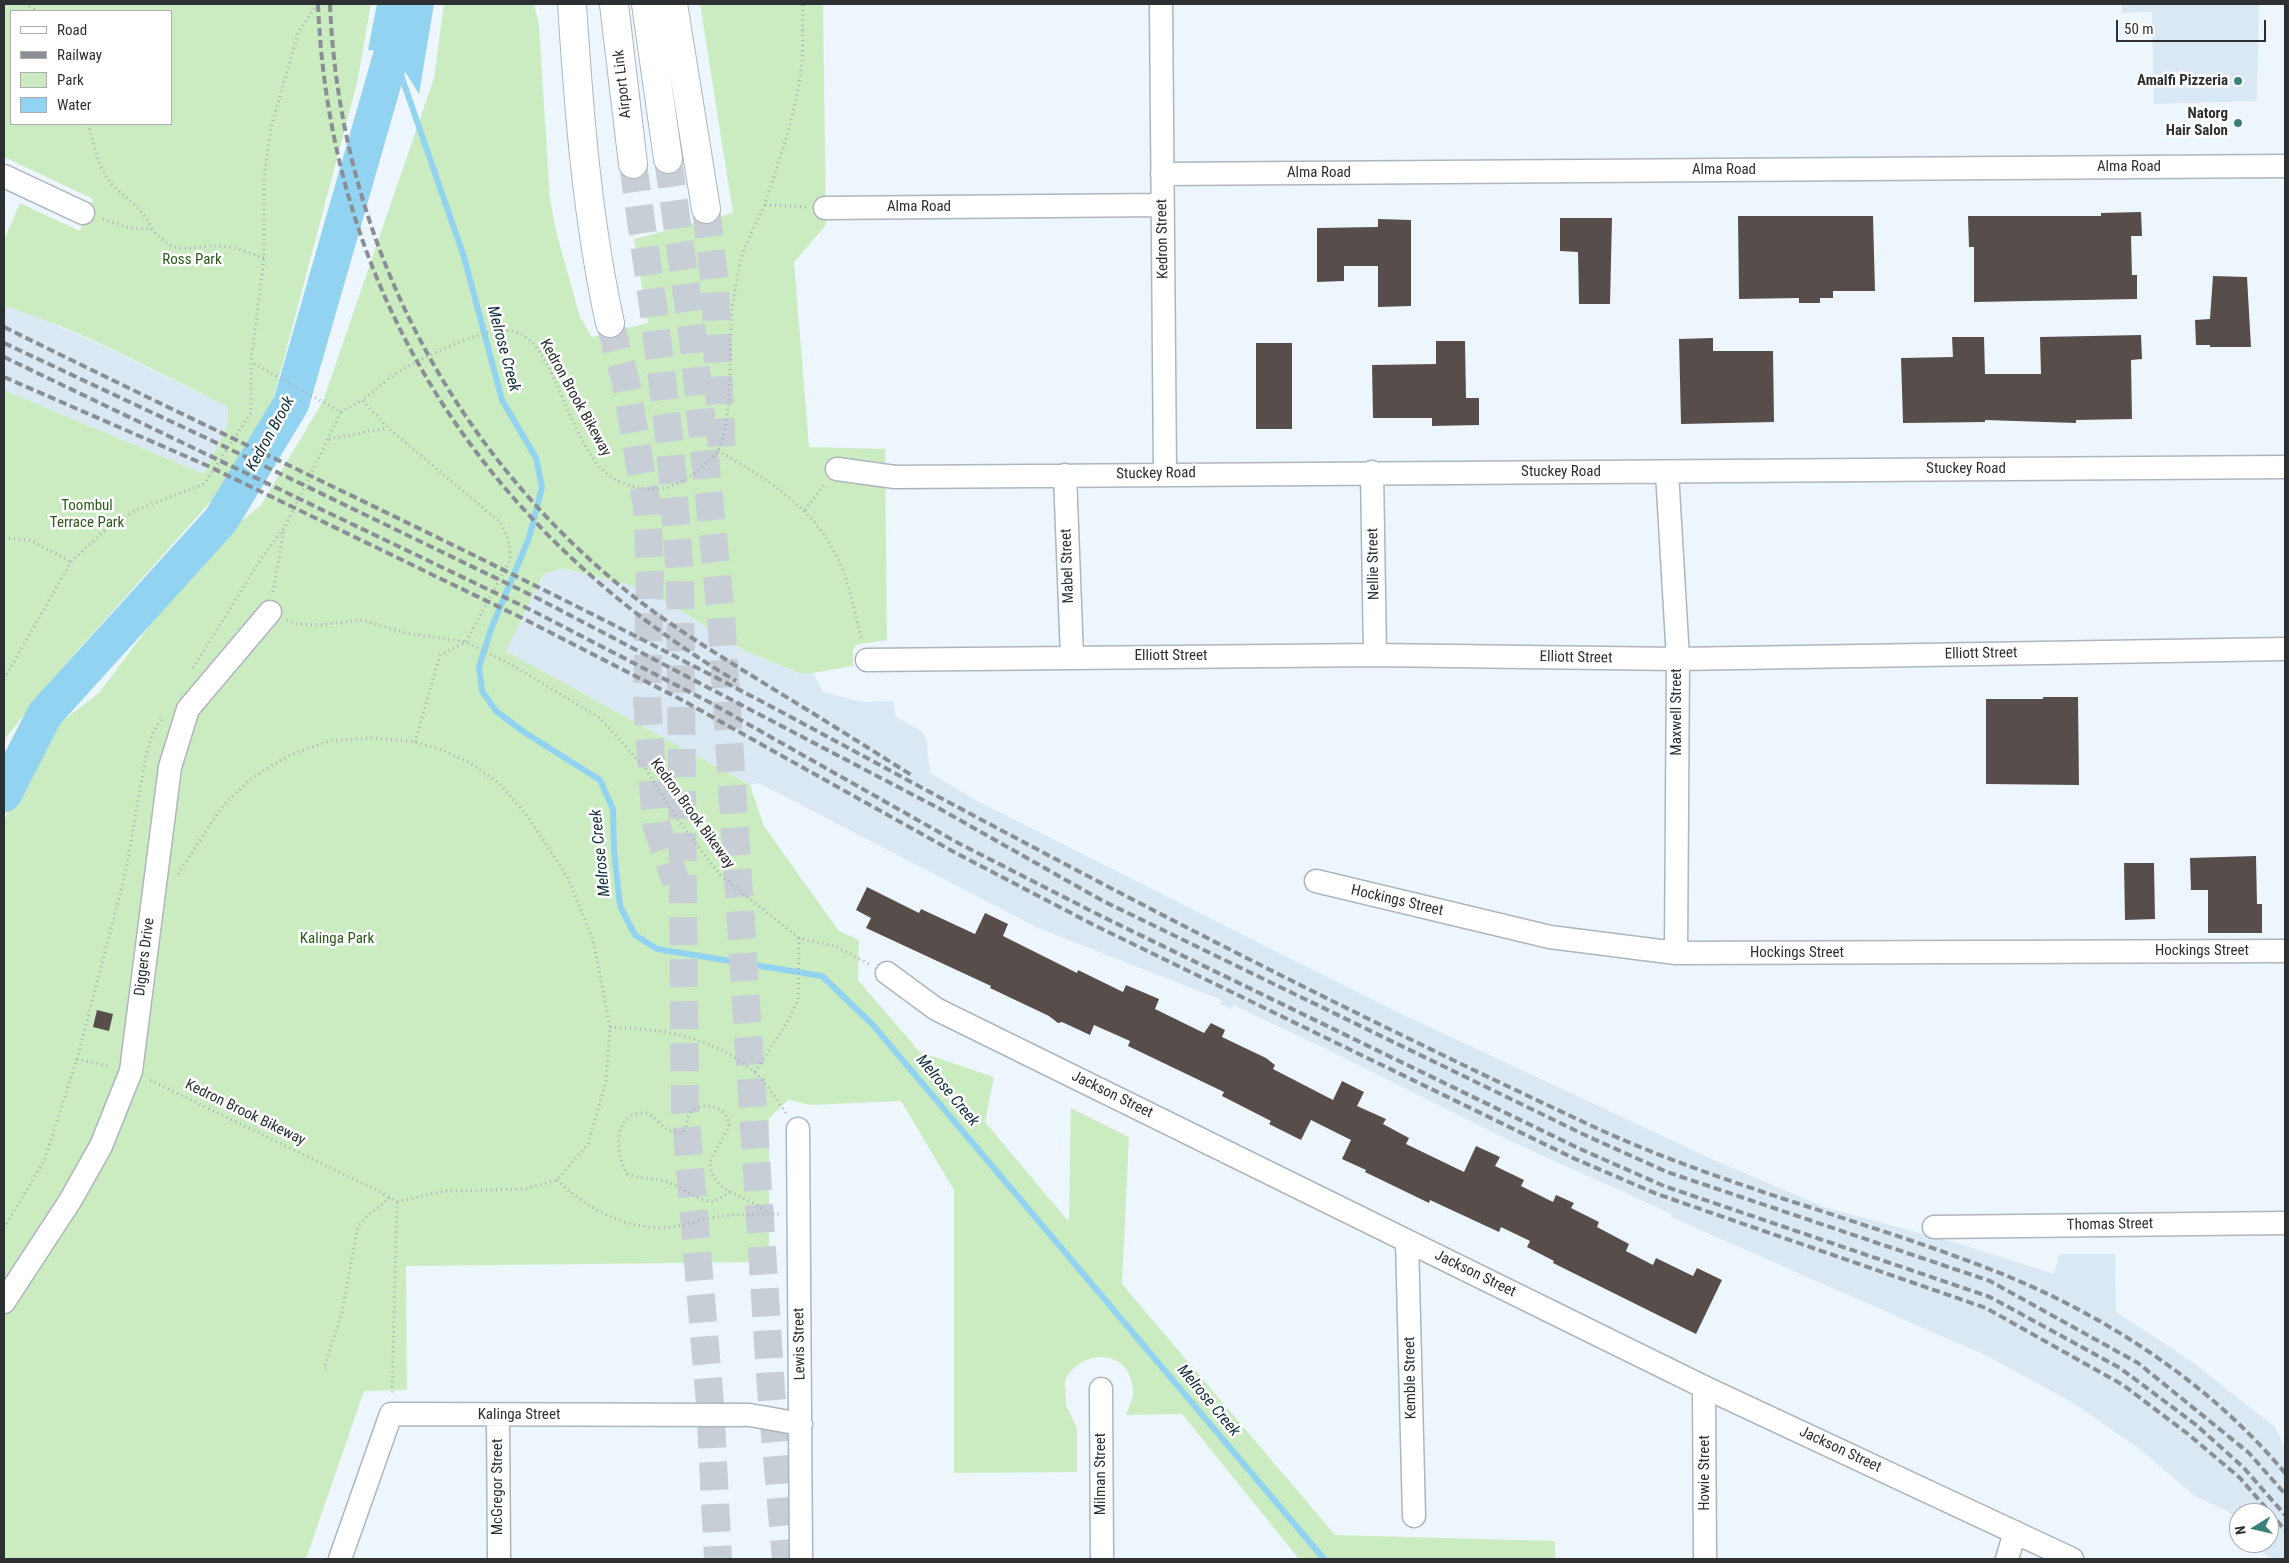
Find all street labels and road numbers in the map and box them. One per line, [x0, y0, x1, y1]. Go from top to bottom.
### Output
street label: Airport Link [610, 49, 636, 119]
street label: Alma Road [2097, 158, 2161, 176]
street label: Alma Road [1692, 161, 1756, 179]
street label: Alma Road [1287, 164, 1351, 182]
street label: Alma Road [887, 198, 951, 216]
street label: Kedron Street [1153, 199, 1173, 279]
street label: Kedron Brook Bikeway [535, 336, 615, 460]
street label: Stuckey Road [1926, 460, 2006, 478]
street label: Stuckey Road [1521, 463, 1601, 481]
street label: Stuckey Road [1116, 464, 1196, 484]
street label: Mabel Street [1058, 528, 1078, 604]
street label: Nellie Street [1364, 528, 1384, 600]
street label: Elliott Street [1944, 644, 2018, 664]
street label: Elliott Street [1135, 647, 1207, 665]
street label: Elliott Street [1539, 648, 1613, 668]
street label: Maxwell Street [1668, 668, 1686, 756]
street label: Kedron Brook Bikeway [646, 756, 738, 872]
street label: Hockings Street [1349, 882, 1445, 920]
street label: Diggers Drive [131, 917, 159, 997]
street label: Hockings Street [2155, 942, 2249, 960]
street label: Hockings Street [1750, 944, 1844, 962]
street label: Jackson Street [1068, 1068, 1156, 1122]
street label: Kedron Brook Bikeway [182, 1076, 308, 1150]
street label: Thomas Street [2067, 1215, 2153, 1235]
street label: Jackson Street [1431, 1247, 1519, 1301]
street label: Lewis Street [790, 1307, 810, 1381]
street label: Kemble Street [1401, 1336, 1421, 1420]
street label: Kalinga Street [478, 1406, 560, 1424]
street label: Jackson Street [1796, 1423, 1884, 1477]
street label: Milman Street [1092, 1433, 1110, 1515]
street label: Howie Street [1696, 1435, 1714, 1511]
street label: McGregor Street [489, 1439, 507, 1535]

